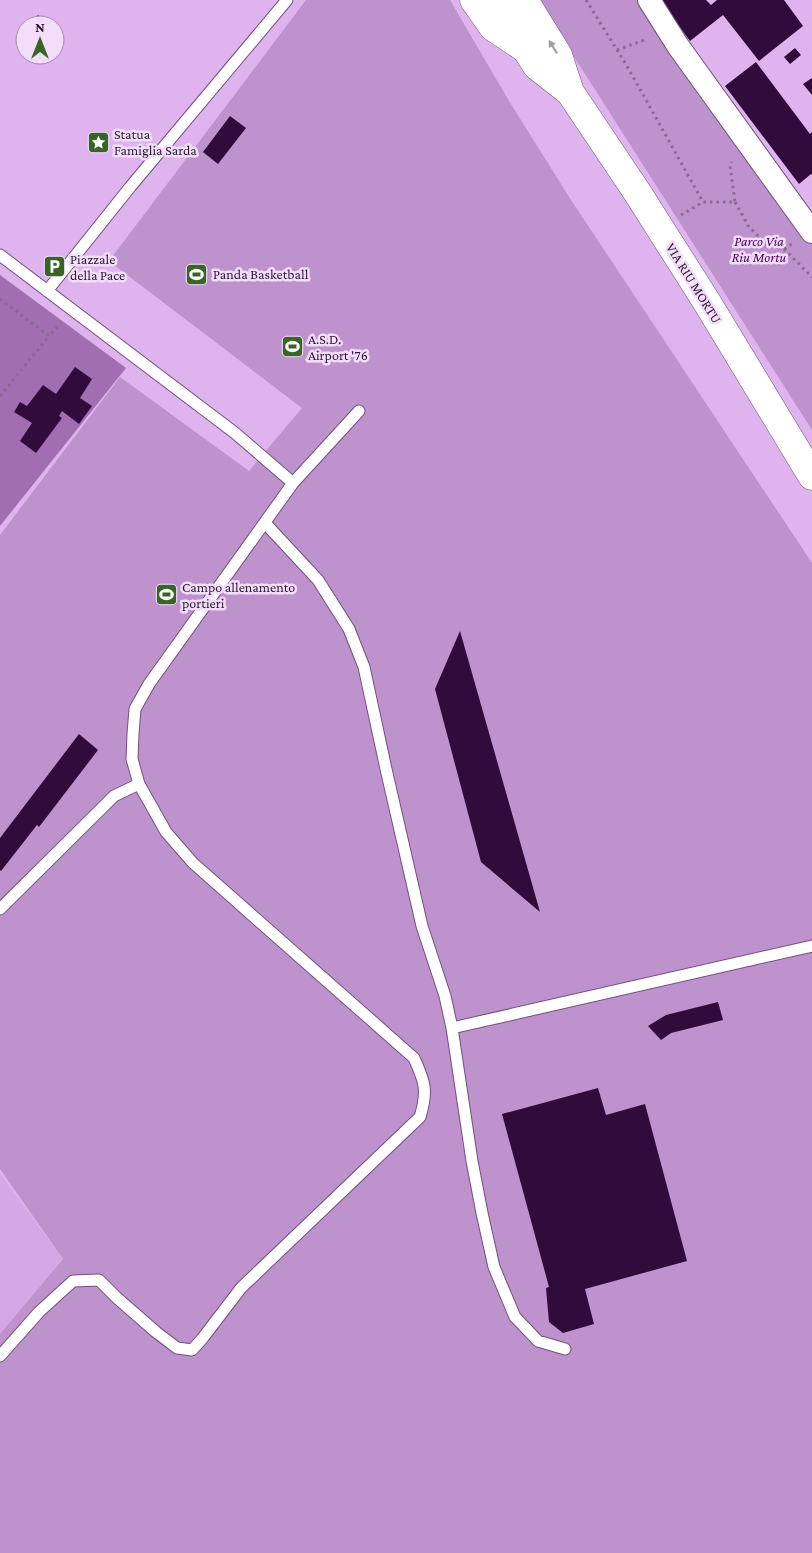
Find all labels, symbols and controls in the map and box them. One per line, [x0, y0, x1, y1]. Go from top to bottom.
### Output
north arrow [15, 15, 65, 65]
text: N [35, 19, 45, 35]
one-way arrow [548, 40, 558, 54]
place label: Statua Famiglia Sarda [114, 126, 197, 158]
place icon: Statua Famiglia Sarda [86, 130, 110, 154]
park label: Parco Via Riu Mortu [732, 233, 786, 265]
street label: VIA RIU MORTU [663, 240, 725, 326]
place label: Piazzale della Pace [70, 251, 125, 283]
parking icon: Piazzale della Pace [42, 255, 66, 279]
sports icon: Panda Basketball [185, 262, 209, 286]
place label: Panda Basketball [213, 266, 309, 282]
place label: A.S.D. Airport '76 [308, 331, 368, 363]
sports icon: A.S.D. Airport '76 [280, 335, 304, 359]
place label: Campo allenamento portieri [182, 579, 295, 611]
sports icon: Campo allenamento portieri [154, 583, 178, 607]

